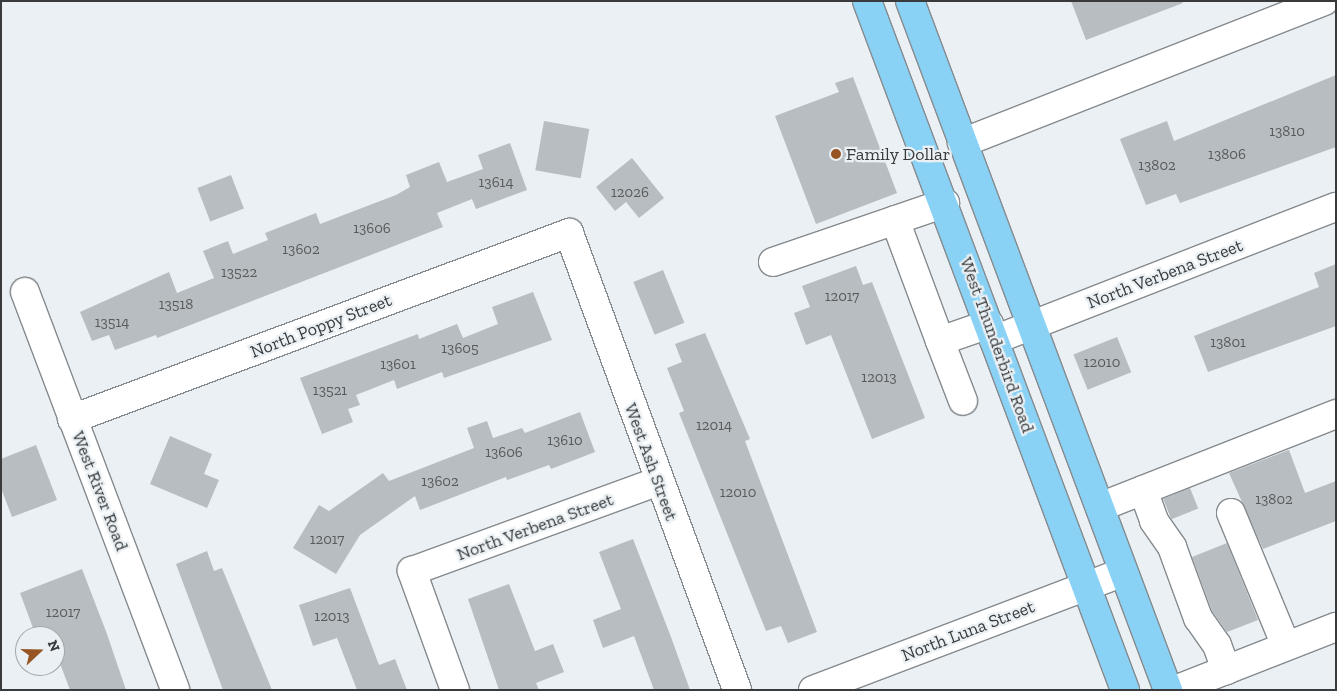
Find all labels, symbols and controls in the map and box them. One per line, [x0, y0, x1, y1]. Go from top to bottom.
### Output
house number: 13810 [1269, 123, 1305, 141]
place label: Family Dollar [846, 143, 951, 165]
house number: 13806 [1208, 146, 1246, 164]
marker: Family Dollar [830, 148, 842, 160]
house number: 13802 [1138, 157, 1176, 175]
house number: 13614 [479, 174, 513, 192]
house number: 12026 [611, 184, 649, 202]
house number: 13606 [353, 220, 391, 238]
street label: North Verbena Street [1084, 234, 1246, 314]
house number: 13602 [282, 241, 320, 259]
street label: West Thunderbird Road [955, 254, 1039, 436]
house number: 13522 [221, 264, 257, 282]
house number: 12017 [825, 288, 859, 306]
street label: North Poppy Street [247, 289, 395, 363]
house number: 13518 [159, 296, 193, 314]
house number: 13514 [95, 314, 129, 332]
house number: 13801 [1210, 334, 1246, 352]
house number: 13605 [441, 340, 479, 358]
house number: 12010 [1084, 354, 1120, 372]
house number: 13601 [380, 356, 416, 374]
house number: 12013 [861, 369, 897, 387]
house number: 13521 [313, 382, 347, 400]
street label: West Ash Street [620, 400, 682, 524]
house number: 12014 [696, 417, 732, 435]
street label: West River Road [67, 428, 133, 554]
house number: 13610 [547, 432, 583, 450]
house number: 13606 [485, 444, 523, 462]
house number: 13602 [421, 473, 459, 491]
house number: 12010 [720, 484, 756, 502]
street label: North Verbena Street [453, 489, 617, 565]
house number: 13802 [1255, 491, 1293, 509]
house number: 12017 [310, 531, 344, 549]
street label: North Luna Street [898, 596, 1038, 666]
house number: 12017 [46, 604, 80, 622]
house number: 12013 [314, 608, 350, 626]
north arrow [15, 626, 65, 676]
text: N [44, 638, 63, 654]

